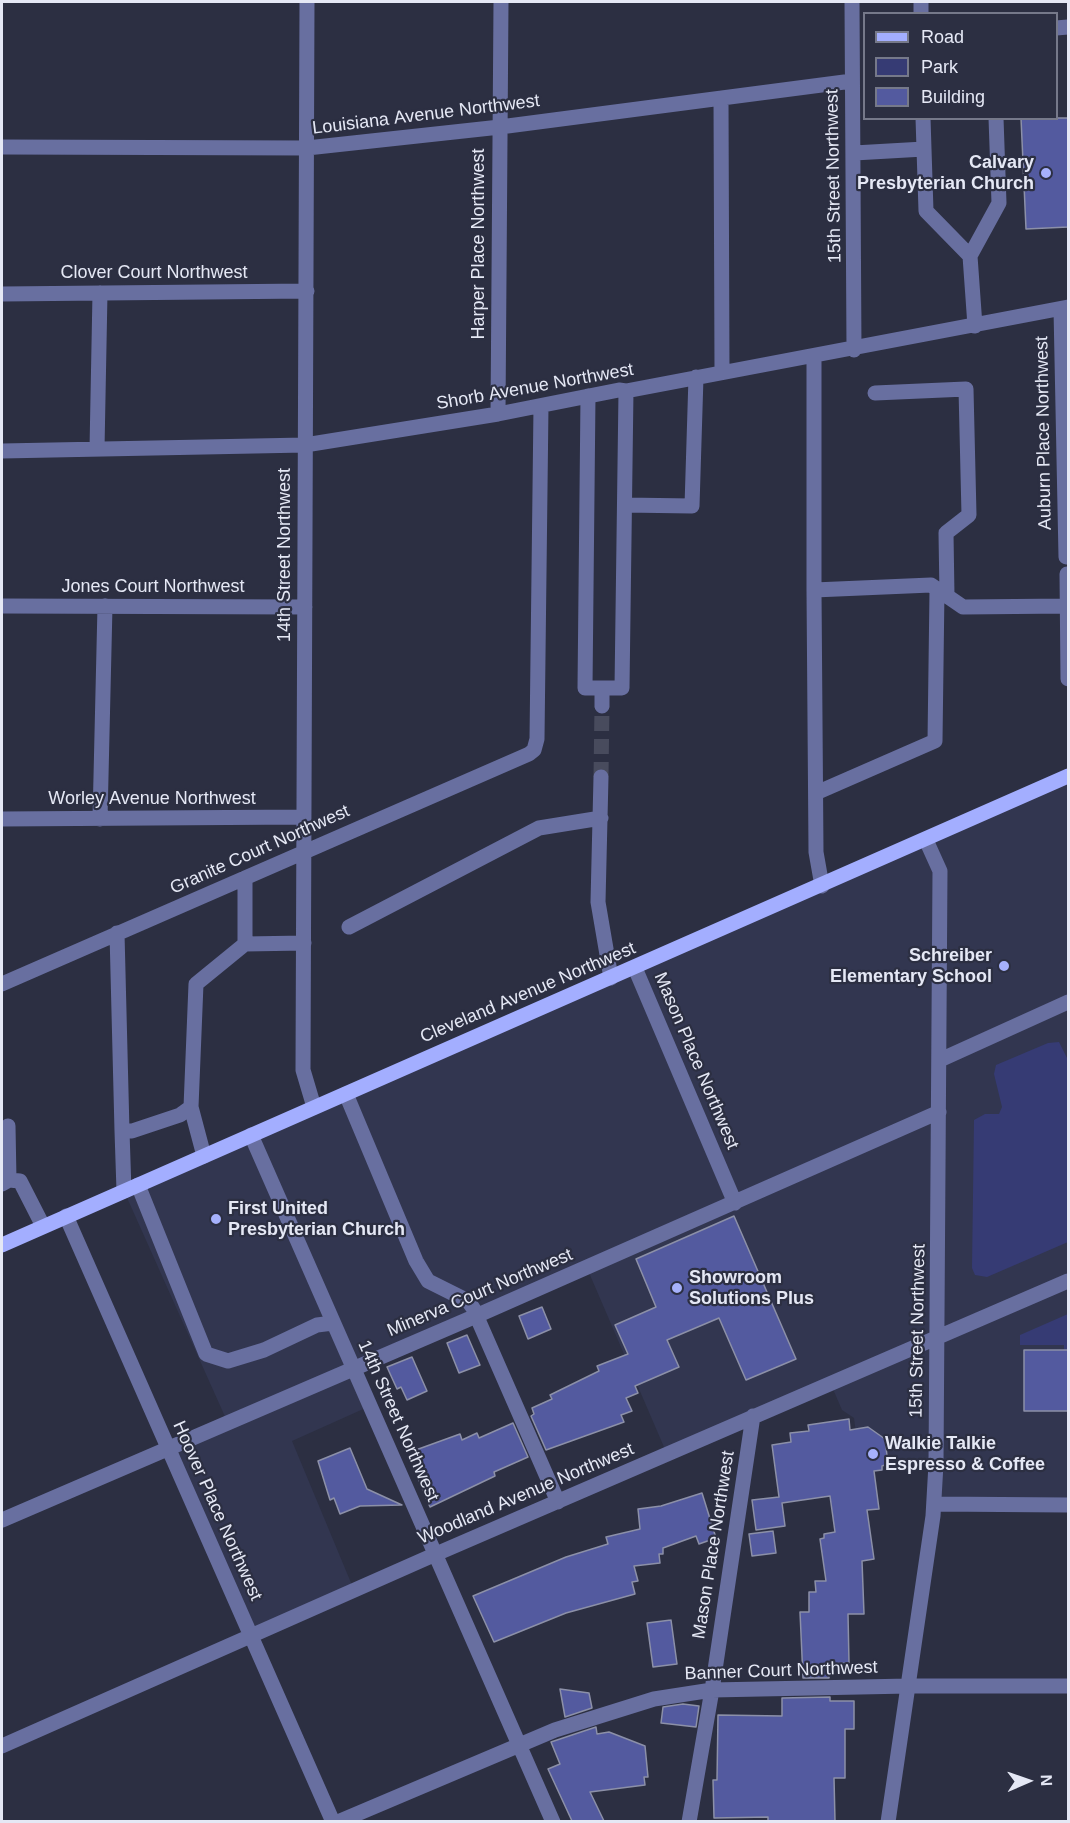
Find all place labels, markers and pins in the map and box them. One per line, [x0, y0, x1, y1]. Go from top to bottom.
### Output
place label: Calvary Presbyterian Church [857, 152, 1034, 195]
marker: Calvary Presbyterian Church [1039, 166, 1053, 180]
place label: Schreiber Elementary School [830, 945, 992, 988]
marker: Schreiber Elementary School [997, 959, 1011, 973]
place label: First United Presbyterian Church [228, 1198, 405, 1240]
marker: First United Presbyterian Church [209, 1212, 223, 1226]
place label: Showroom Solutions Plus [689, 1267, 814, 1310]
marker: Showroom Solutions Plus [670, 1281, 684, 1295]
place label: Walkie Talkie Espresso & Coffee [885, 1433, 1045, 1476]
marker: Walkie Talkie Espresso & Coffee [866, 1447, 880, 1461]

